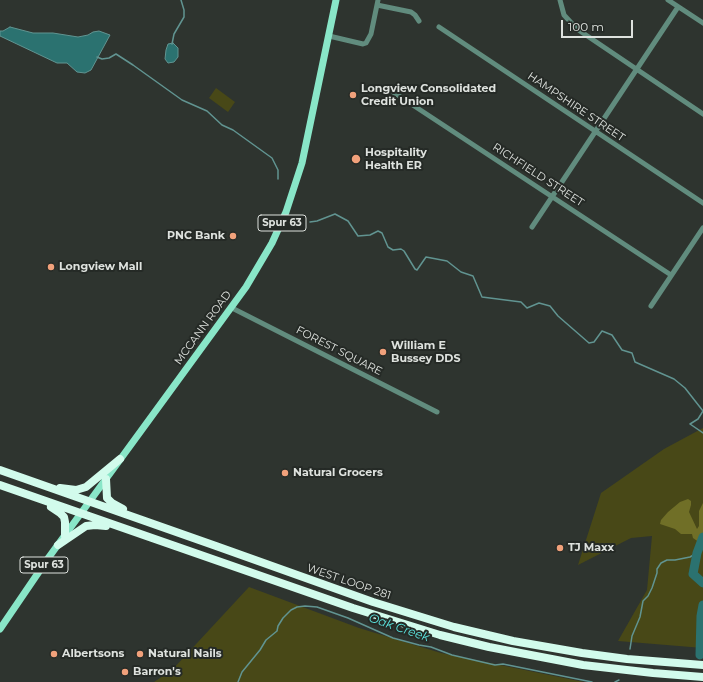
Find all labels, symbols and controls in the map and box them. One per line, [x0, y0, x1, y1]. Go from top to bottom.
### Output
scale bar [563, 12, 635, 38]
text: 100 m [568, 19, 604, 34]
street label: HAMPSHIRE STREET [525, 70, 627, 144]
place label: Longview Consolidated Credit Union [361, 82, 496, 108]
marker: Longview Consolidated Credit Union [348, 90, 358, 100]
street label: RICHFIELD STREET [490, 141, 586, 209]
place label: Hospitality Health ER [365, 146, 427, 172]
marker: Hospitality Health ER [350, 153, 362, 165]
road number: Spur 63 [258, 215, 306, 231]
place label: PNC Bank [167, 229, 225, 243]
marker: PNC Bank [228, 231, 238, 241]
place label: Longview Mall [59, 260, 142, 274]
marker: Longview Mall [46, 262, 56, 272]
street label: MCCANN ROAD [172, 288, 234, 368]
street label: FOREST SQUARE [294, 324, 384, 378]
place label: William E Bussey DDS [391, 339, 460, 365]
marker: William E Bussey DDS [378, 347, 388, 357]
place label: Natural Grocers [293, 466, 383, 480]
marker: Natural Grocers [280, 468, 290, 478]
place label: TJ Maxx [568, 541, 614, 555]
marker: TJ Maxx [555, 543, 565, 553]
road number: Spur 63 [20, 557, 68, 573]
street label: WEST LOOP 281 [305, 561, 393, 603]
water label: Oak Creek [367, 611, 431, 645]
place label: Albertsons [62, 647, 124, 661]
place label: Natural Nails [148, 647, 222, 661]
marker: Albertsons [49, 649, 59, 659]
marker: Natural Nails [135, 649, 145, 659]
place label: Barron's [133, 665, 181, 679]
marker: Barron's [120, 667, 130, 677]

